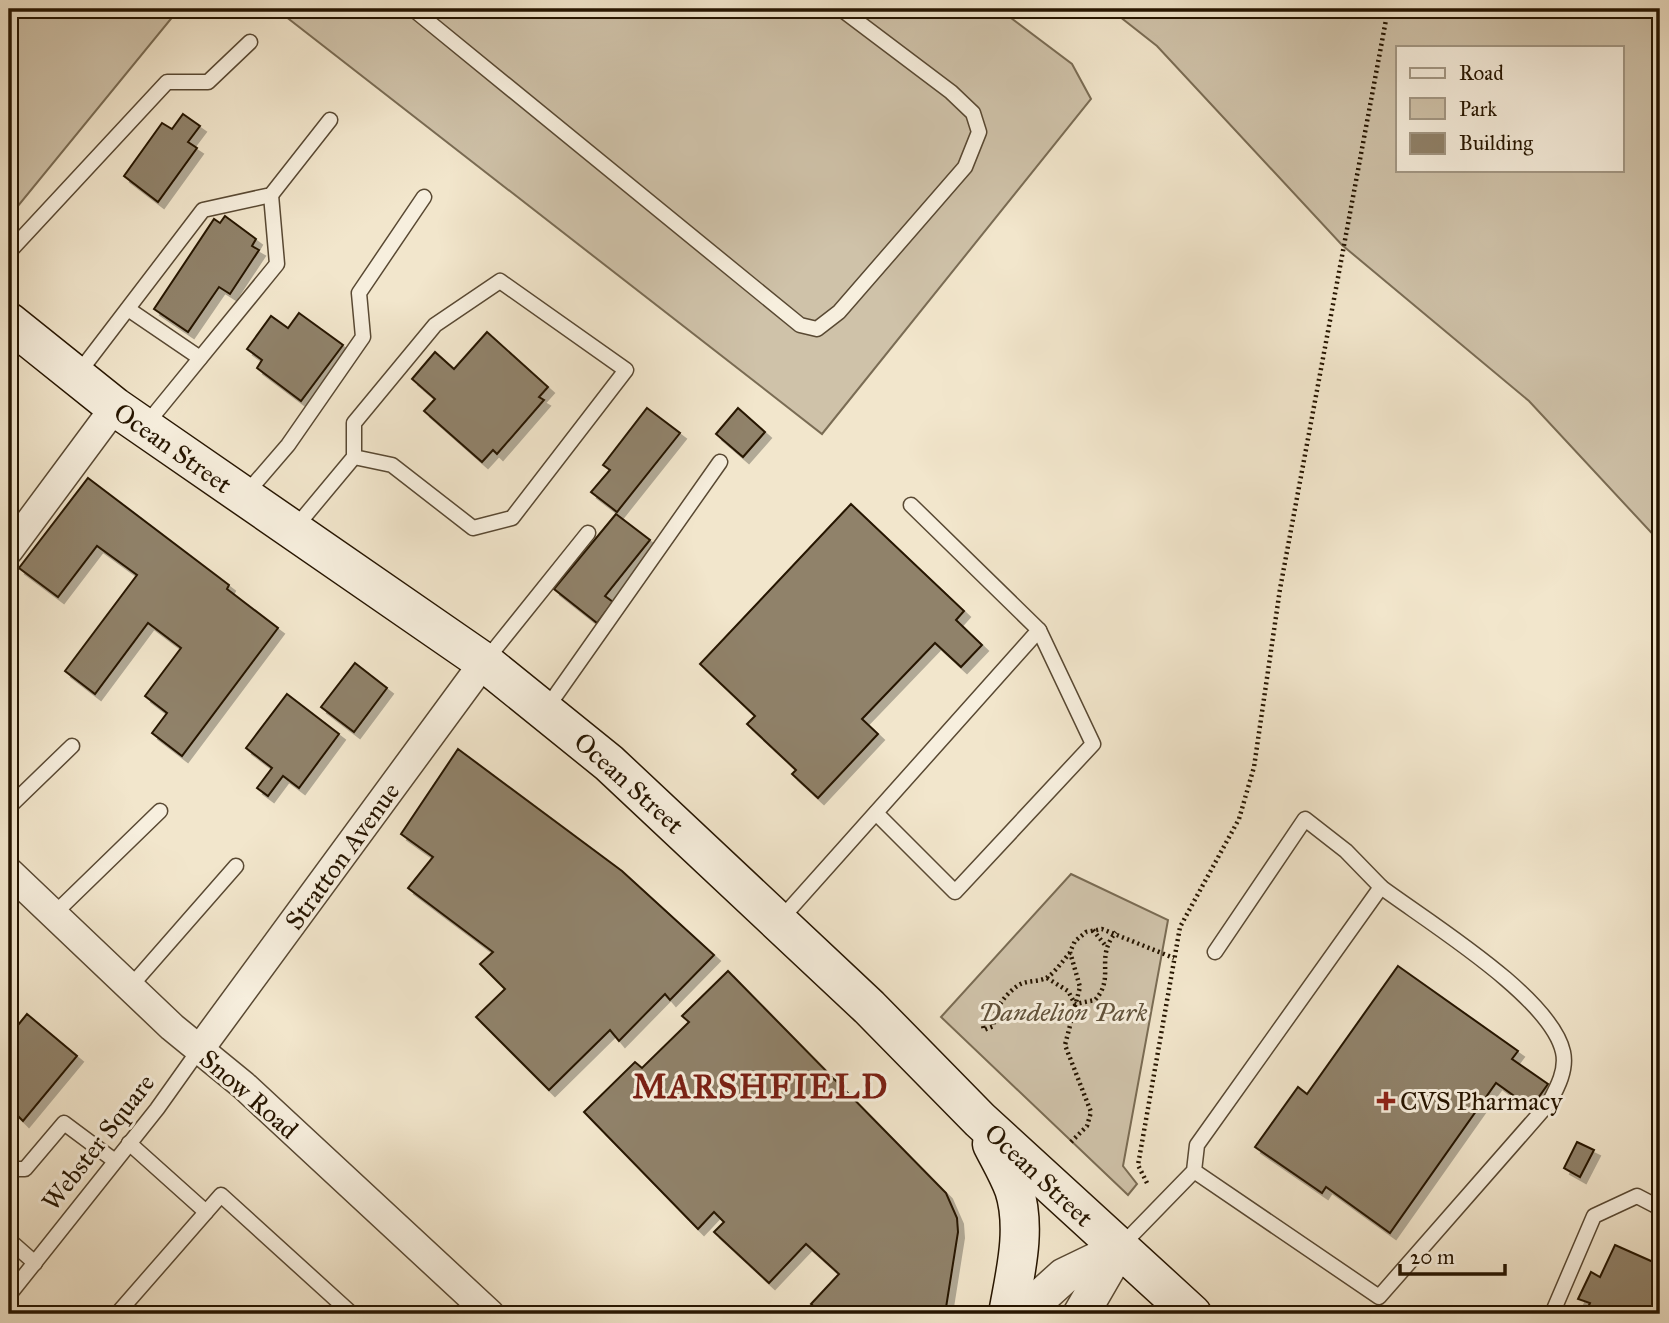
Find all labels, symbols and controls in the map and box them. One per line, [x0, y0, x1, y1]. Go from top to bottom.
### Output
legend [1396, 46, 1624, 172]
text: Road [1459, 60, 1504, 86]
text: Park [1459, 96, 1497, 122]
text: Building [1459, 130, 1533, 156]
street label: Ocean Street [108, 396, 238, 500]
street label: Ocean Street [567, 725, 691, 841]
street label: Stratton Avenue [278, 776, 406, 936]
park label: Dandelion Park [978, 996, 1148, 1028]
street label: Snow Road [193, 1042, 305, 1146]
street label: Webster Square [35, 1067, 161, 1217]
district label: MARSHFIELD [633, 1067, 889, 1107]
place label: CVS Pharmacy [1400, 1085, 1563, 1117]
marker: CVS Pharmacy [1378, 1093, 1394, 1109]
street label: Ocean Street [978, 1117, 1100, 1233]
scale bar [1400, 1232, 1504, 1276]
text: 20 m [1410, 1244, 1455, 1270]

